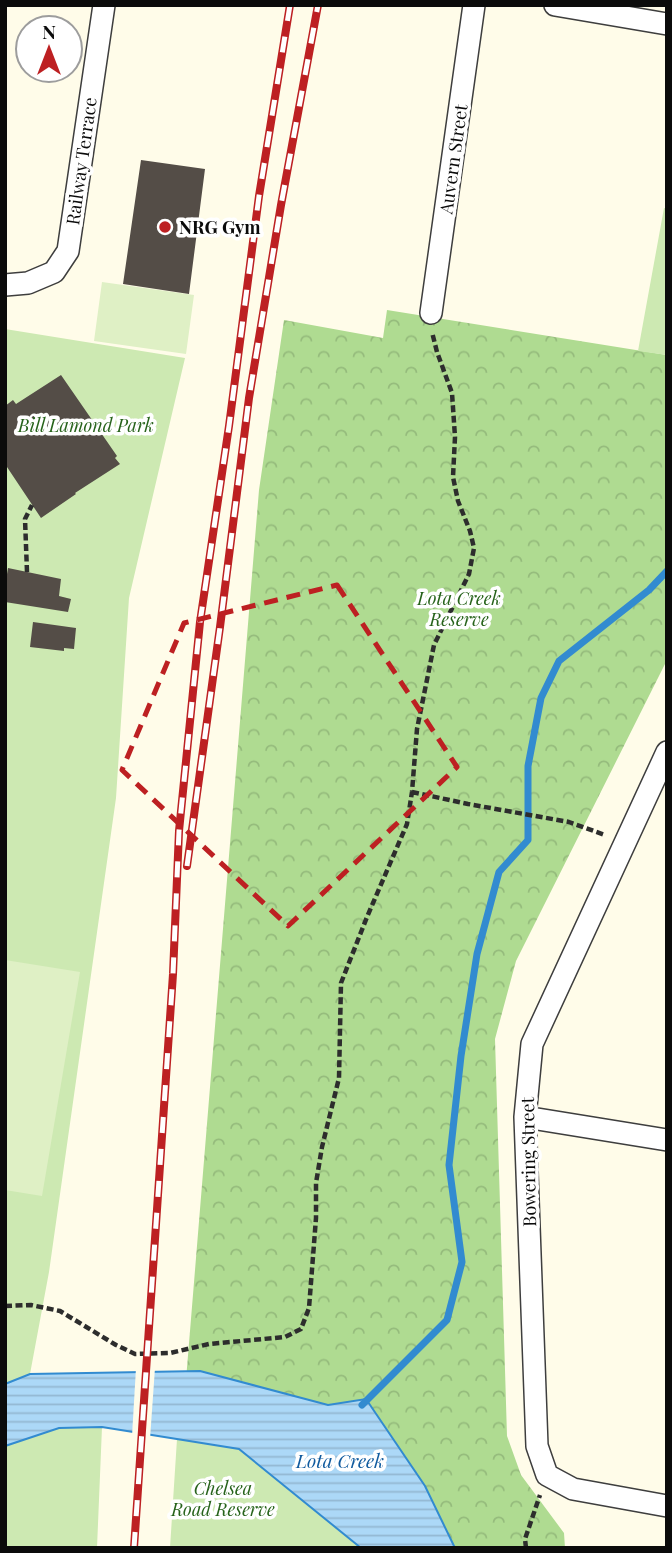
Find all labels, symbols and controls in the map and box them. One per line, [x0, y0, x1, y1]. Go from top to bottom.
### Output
north arrow [14, 14, 84, 84]
text: N [42, 18, 56, 44]
street label: Railway Terrace [60, 96, 102, 226]
street label: Auvern Street [433, 102, 473, 216]
place label: NRG Gym [179, 215, 261, 239]
marker: NRG Gym [157, 219, 173, 235]
park label: Bill Lamond Park [17, 413, 154, 437]
park label: Lota Creek Reserve [416, 586, 501, 631]
street label: Bowering Street [515, 1096, 541, 1227]
water label: Lota Creek [295, 1447, 384, 1473]
park label: Chelsea Road Reserve [170, 1476, 275, 1521]

